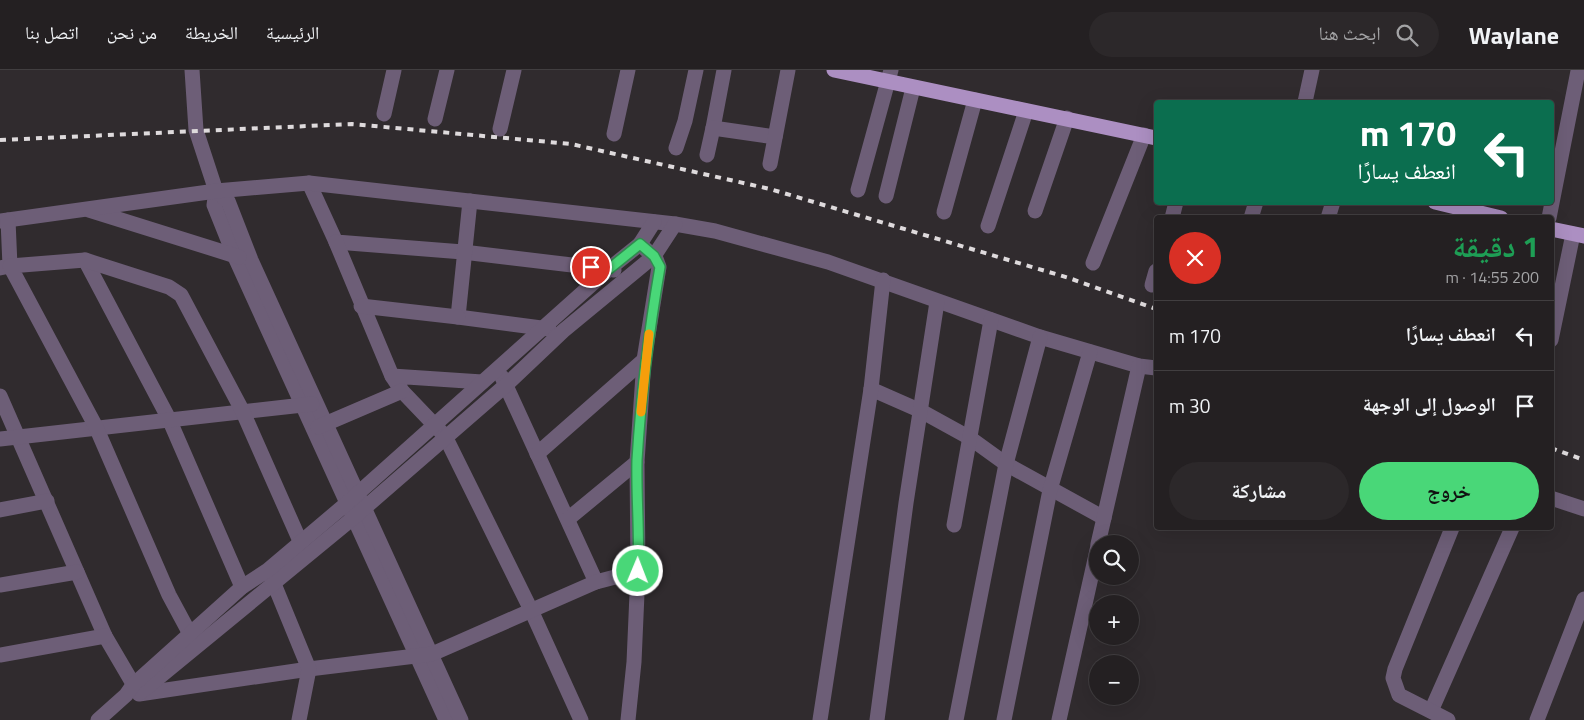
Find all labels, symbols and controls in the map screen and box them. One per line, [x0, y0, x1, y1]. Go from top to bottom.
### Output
search box [1089, 12, 1439, 57]
text: Waylane [1469, 17, 1559, 53]
text: ابحث هنا [1319, 18, 1381, 47]
text: اتصل بنا [25, 19, 79, 46]
text: من نحن [107, 19, 157, 46]
text: الخريطة [185, 19, 238, 46]
text: الرئيسية [266, 19, 319, 46]
icon: search [1393, 21, 1421, 49]
text: 170 m [1360, 106, 1456, 160]
icon: left [1474, 120, 1539, 185]
text: انعطف يسارًا [1358, 154, 1456, 188]
text: 1 دقيقة [1453, 223, 1539, 269]
button: close [1169, 232, 1221, 284]
pin [570, 246, 612, 288]
icon: arrive [577, 253, 605, 281]
text: 200 m · 14:55 [1445, 265, 1539, 289]
text: انعطف يسارًا [1406, 319, 1496, 348]
text: 170 m [1169, 321, 1221, 350]
icon: left [1511, 322, 1539, 350]
text: الوصول إلى الوجهة [1363, 389, 1496, 418]
text: 30 m [1169, 391, 1210, 420]
icon: arrive [1511, 392, 1539, 420]
button: مشاركة [1169, 462, 1349, 520]
button: خروج [1359, 462, 1539, 520]
map controls [1089, 535, 1139, 705]
button: search [1089, 535, 1139, 585]
position arrow [611, 544, 663, 596]
button: + [1089, 595, 1139, 645]
button: − [1089, 655, 1139, 705]

